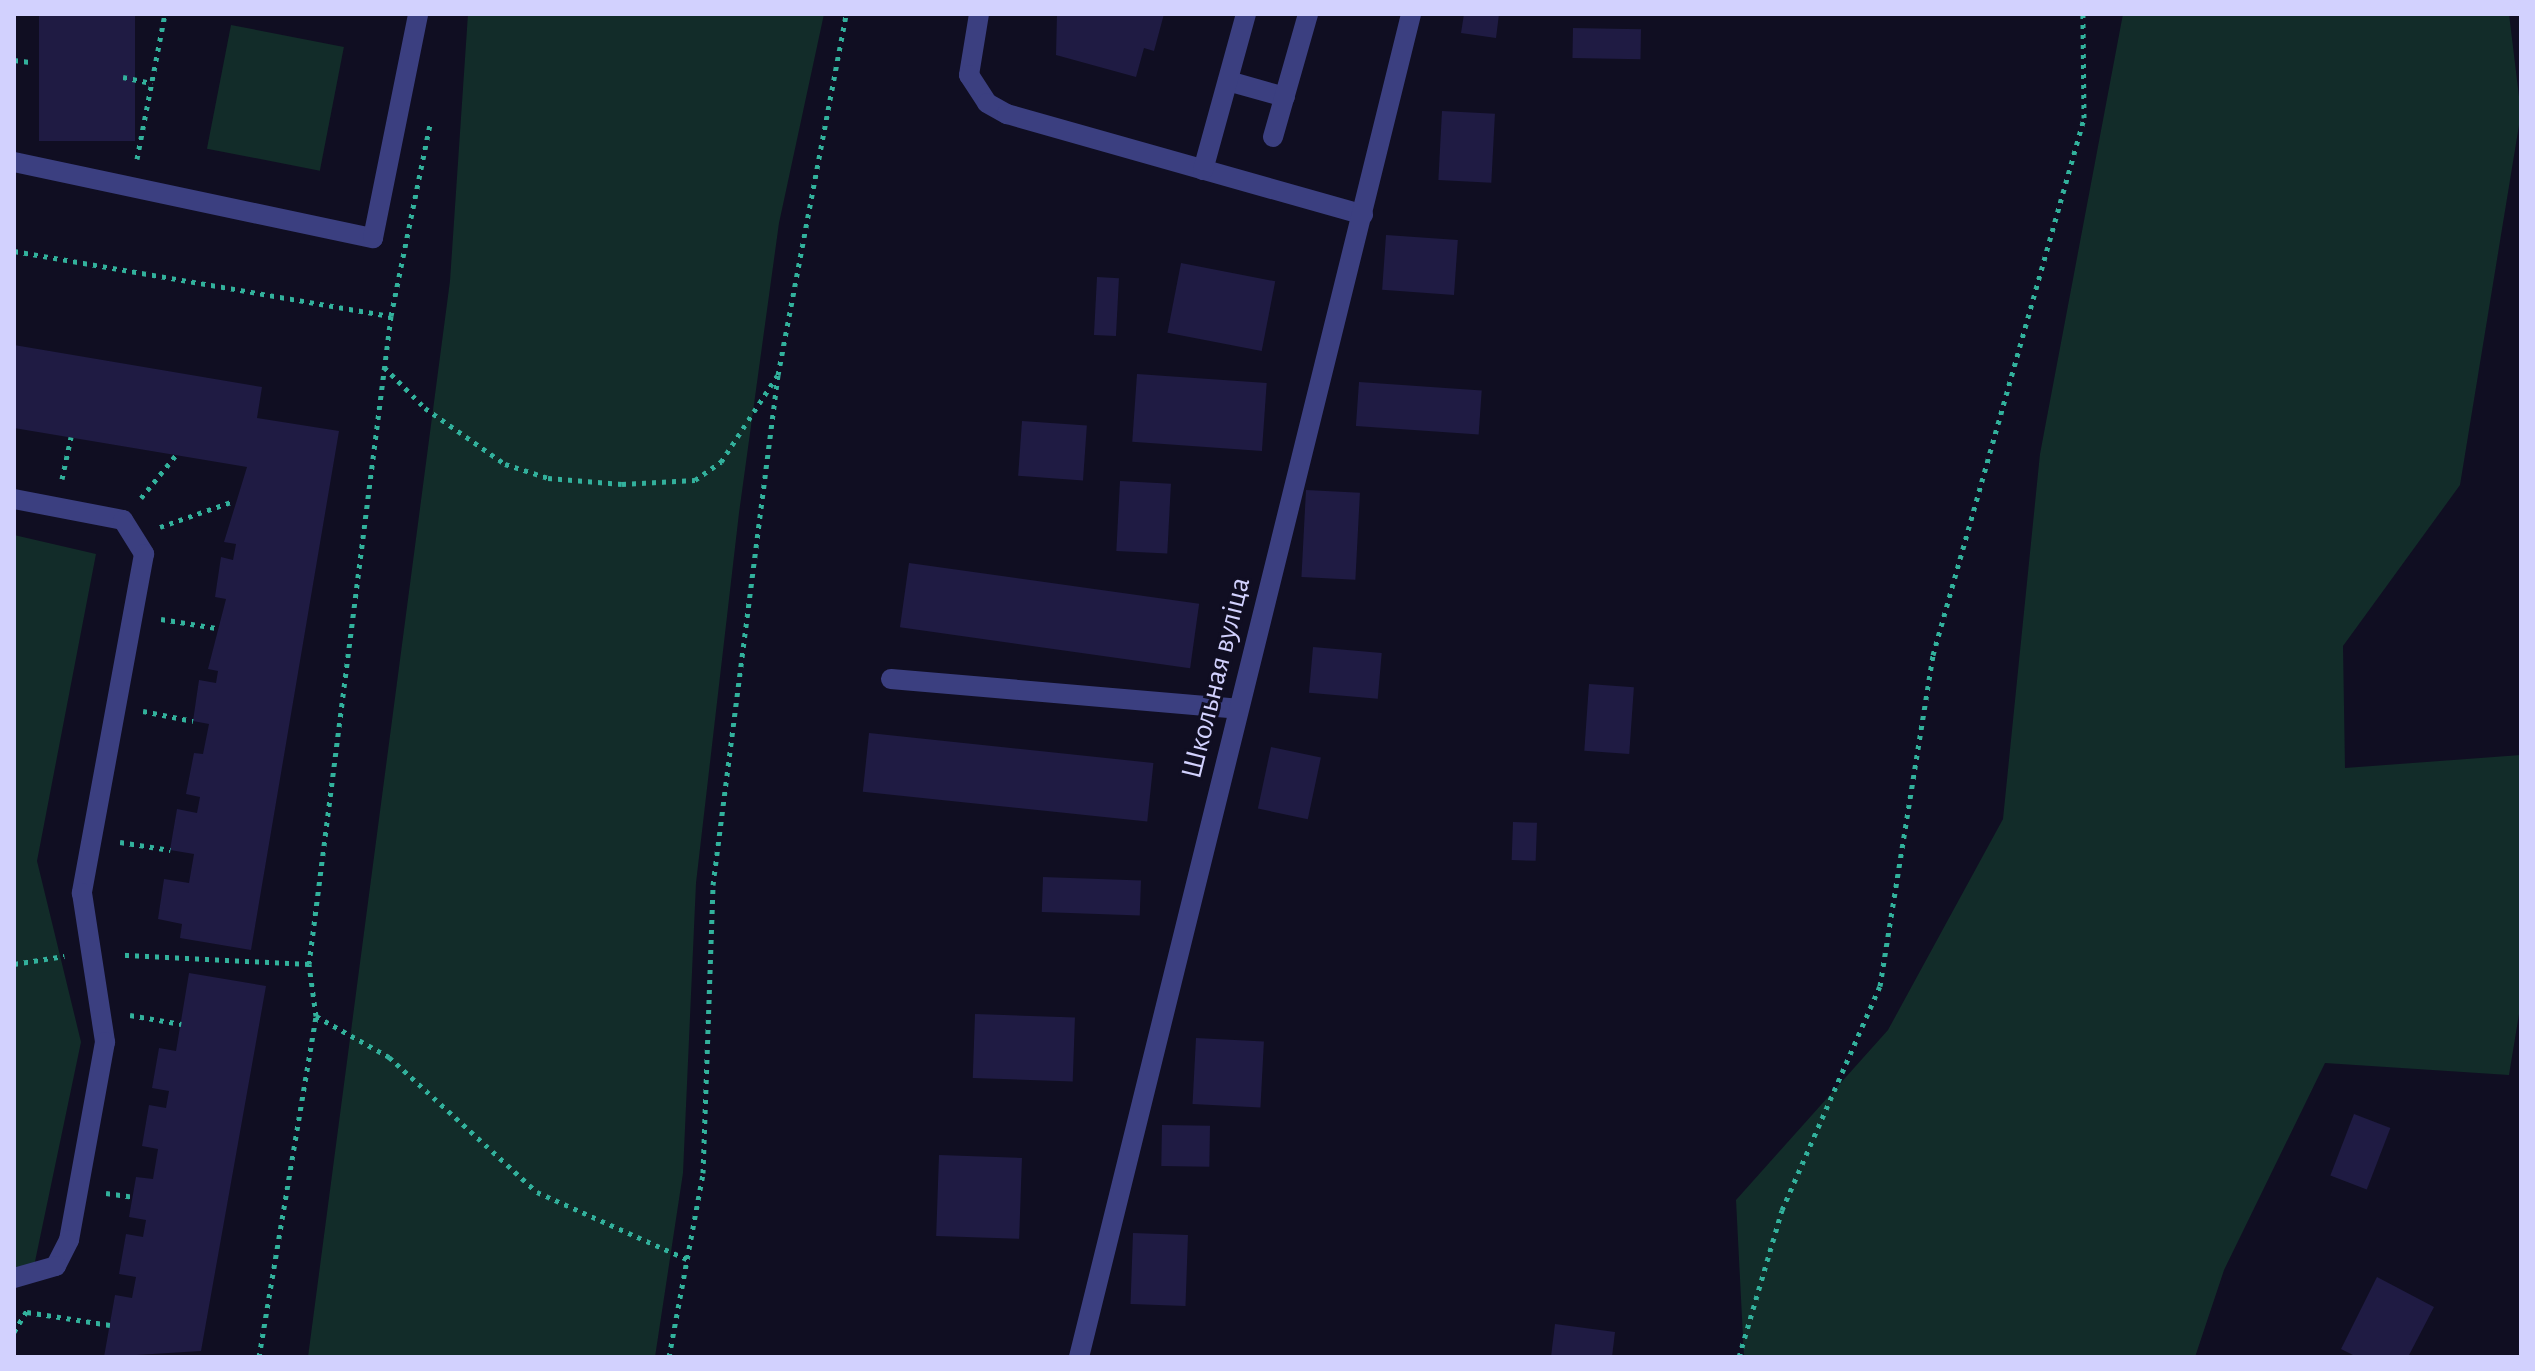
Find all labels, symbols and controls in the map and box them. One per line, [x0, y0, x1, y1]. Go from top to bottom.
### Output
street label: Школьная вуліца [1174, 574, 1258, 782]

